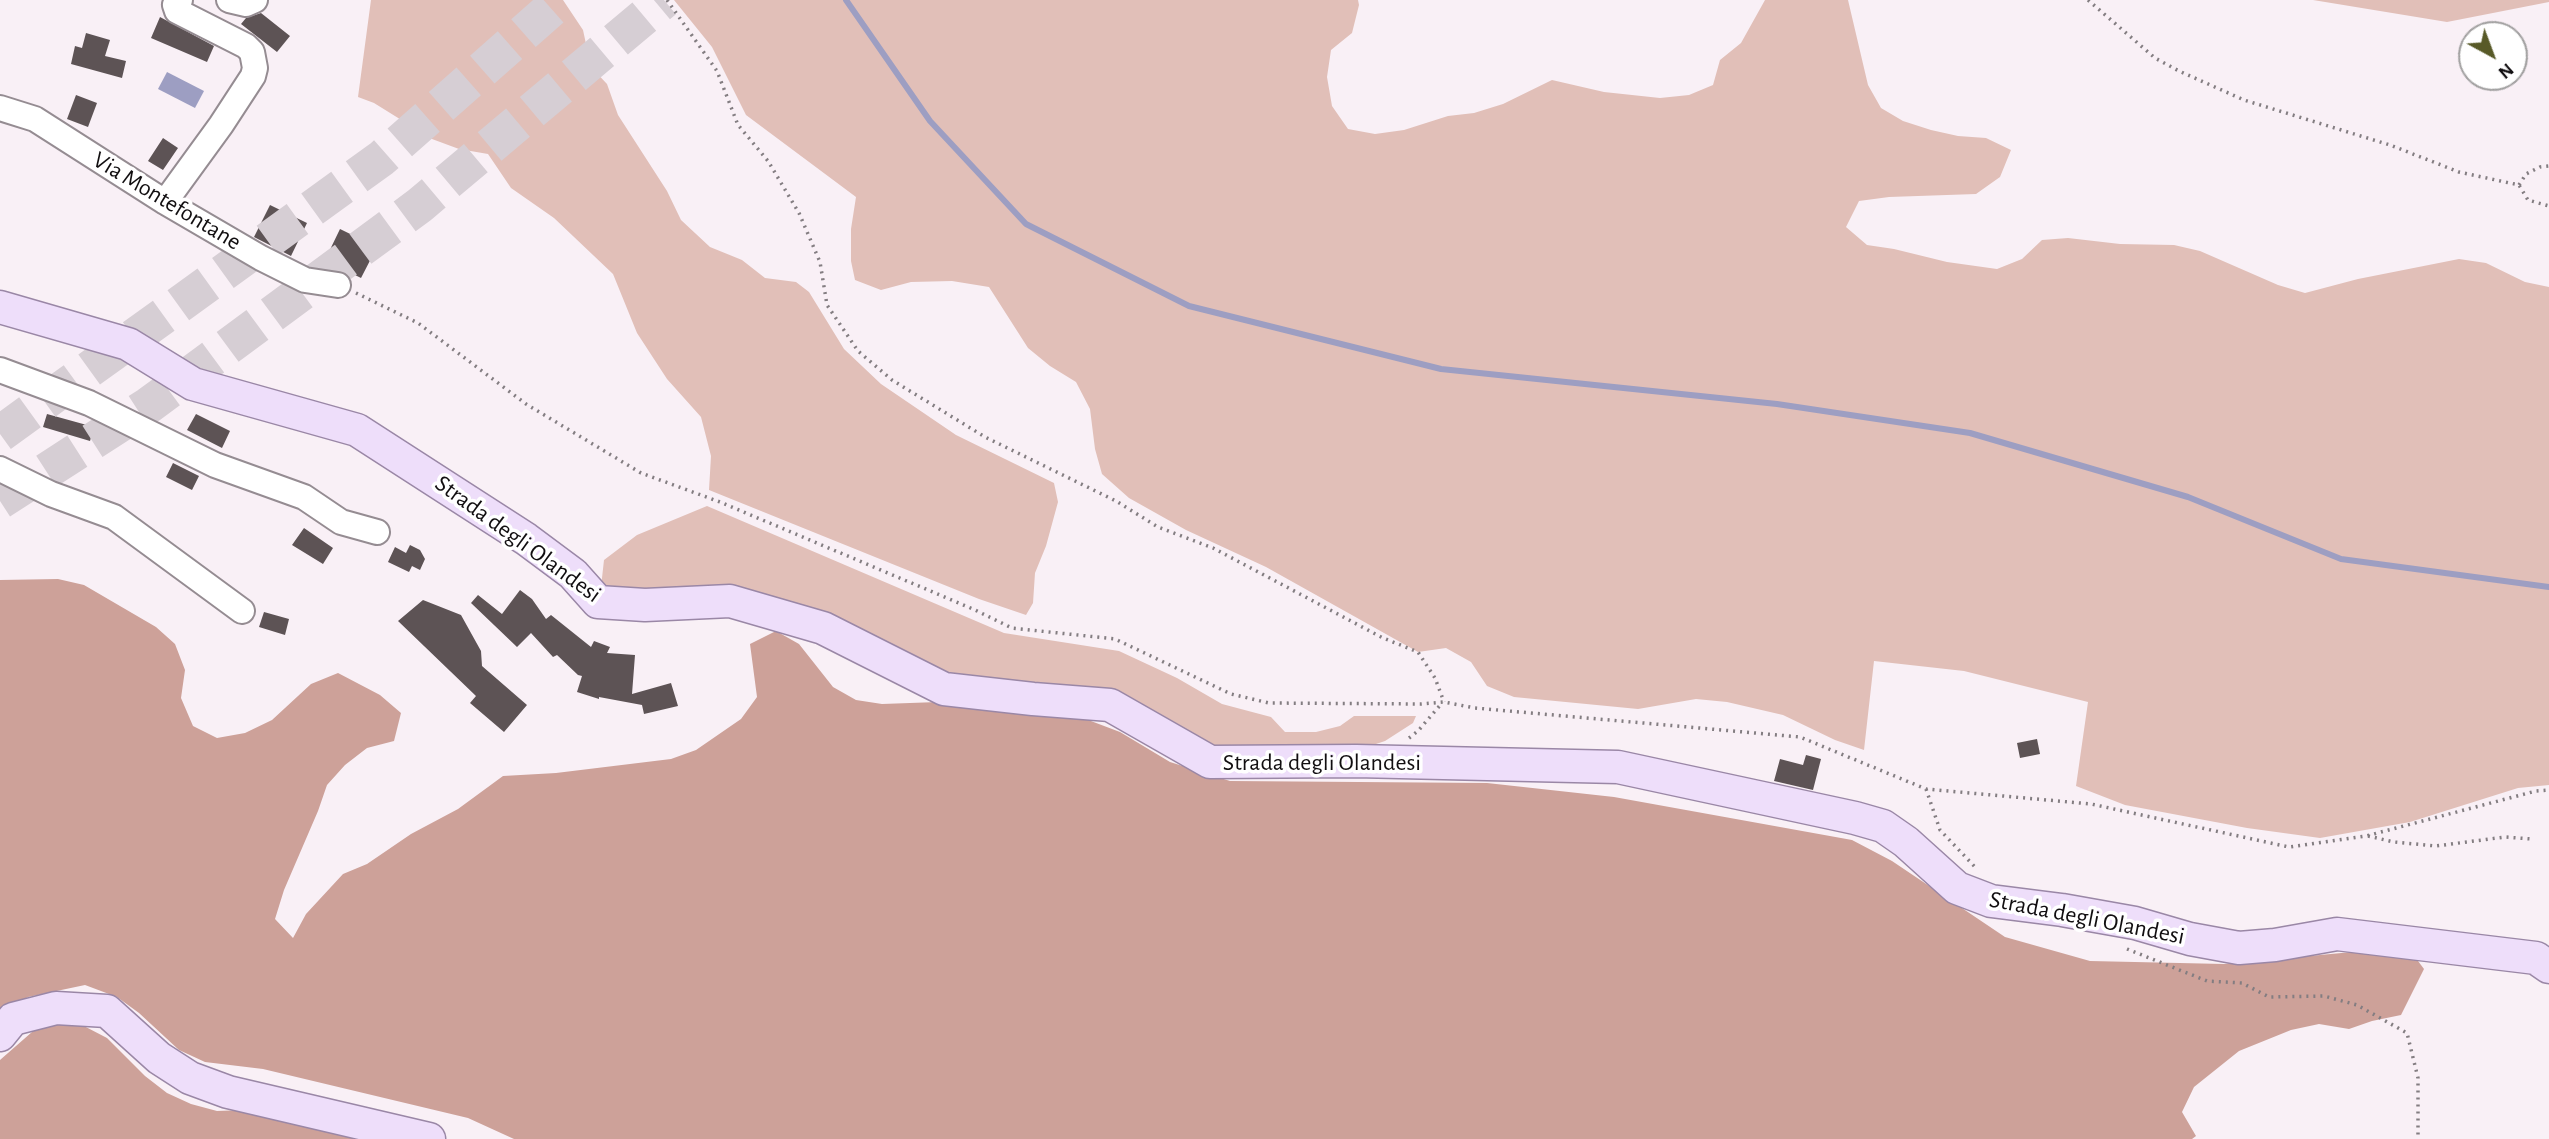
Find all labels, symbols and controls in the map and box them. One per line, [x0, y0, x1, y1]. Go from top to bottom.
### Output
north arrow [2458, 21, 2528, 91]
text: N [2495, 59, 2517, 82]
street label: Via Montefontane [88, 145, 246, 257]
street label: Strada degli Olandesi [429, 469, 607, 609]
street label: Strada degli Olandesi [1223, 749, 1421, 777]
street label: Strada degli Olandesi [1987, 885, 2187, 951]

